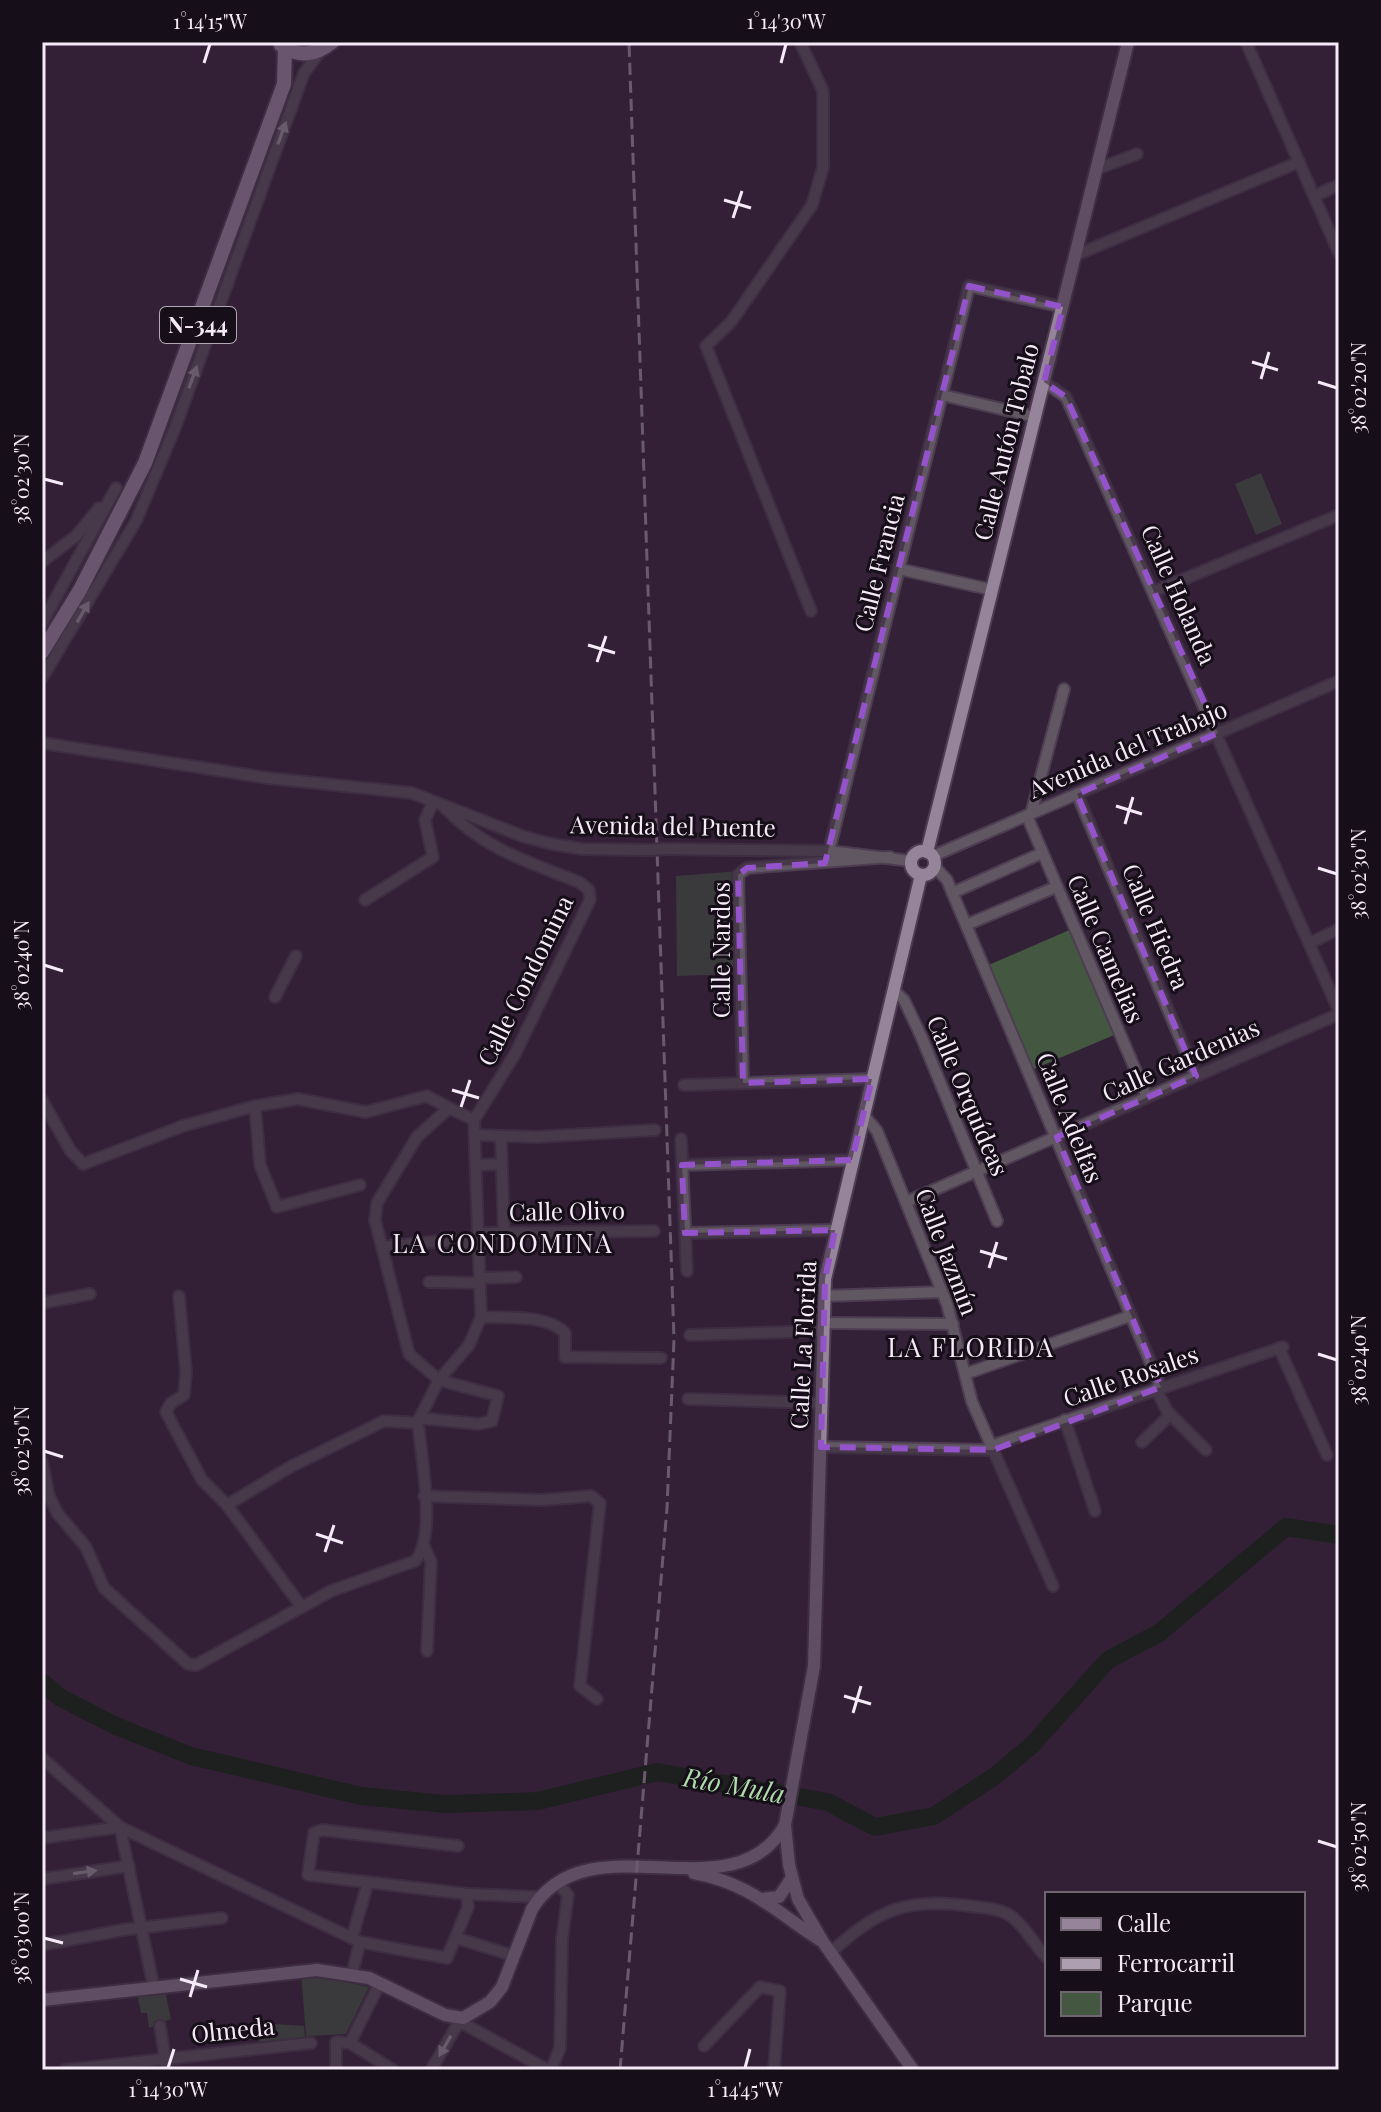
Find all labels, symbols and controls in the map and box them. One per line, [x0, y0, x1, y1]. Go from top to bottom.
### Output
text: 1°14'15"W [173, 7, 248, 34]
text: 1°14'30"W [746, 7, 826, 34]
one-way arrow [276, 121, 289, 145]
road number: N-344 [160, 307, 236, 343]
street label: Calle Antón Tobalo [965, 339, 1045, 544]
text: 38°02'20"N [1344, 342, 1371, 434]
one-way arrow [188, 365, 200, 389]
text: 38°02'30"N [7, 433, 34, 525]
street label: Calle Francia [845, 490, 911, 635]
street label: Calle Holanda [1135, 519, 1225, 669]
one-way arrow [76, 601, 90, 623]
street label: Avenida del Trabajo [1022, 692, 1231, 805]
street label: Avenida del Puente [569, 807, 776, 843]
text: 38°02'30"N [1344, 828, 1371, 920]
street label: Calle Hiedra [1116, 858, 1198, 994]
street label: Calle Camelias [1061, 869, 1153, 1027]
street label: Calle Nardos [704, 882, 736, 1018]
street label: Calle Condomina [469, 890, 579, 1071]
text: 38°02'40"N [7, 920, 34, 1010]
street label: Calle Orquídeas [921, 1010, 1017, 1180]
street label: Calle Gardenias [1096, 1010, 1264, 1108]
street label: Calle Adelfas [1030, 1047, 1112, 1187]
street label: Calle Jazmín [909, 1183, 987, 1319]
street label: Calle Olivo [509, 1193, 625, 1227]
district label: LA CONDOMINA [392, 1225, 614, 1260]
street label: Calle La Florida [782, 1260, 822, 1430]
text: 38°02'40"N [1344, 1315, 1371, 1405]
district label: LA FLORIDA [887, 1329, 1055, 1364]
street label: Calle Rosales [1059, 1337, 1202, 1413]
text: 38°02'50"N [7, 1406, 34, 1496]
water label: Río Mula [680, 1758, 788, 1811]
text: 38°02'50"N [1344, 1802, 1371, 1892]
one-way arrow [73, 1865, 98, 1878]
text: 38°03'00"N [7, 1891, 34, 1985]
legend [1045, 1892, 1305, 2036]
text: Calle [1117, 1906, 1171, 1938]
text: Ferrocarril [1117, 1946, 1235, 1978]
text: Parque [1117, 1986, 1193, 2018]
street label: Olmeda [189, 2009, 276, 2049]
one-way arrow [438, 2035, 452, 2057]
text: 1°14'30"W [128, 2075, 208, 2102]
text: 1°14'45"W [707, 2075, 783, 2102]

